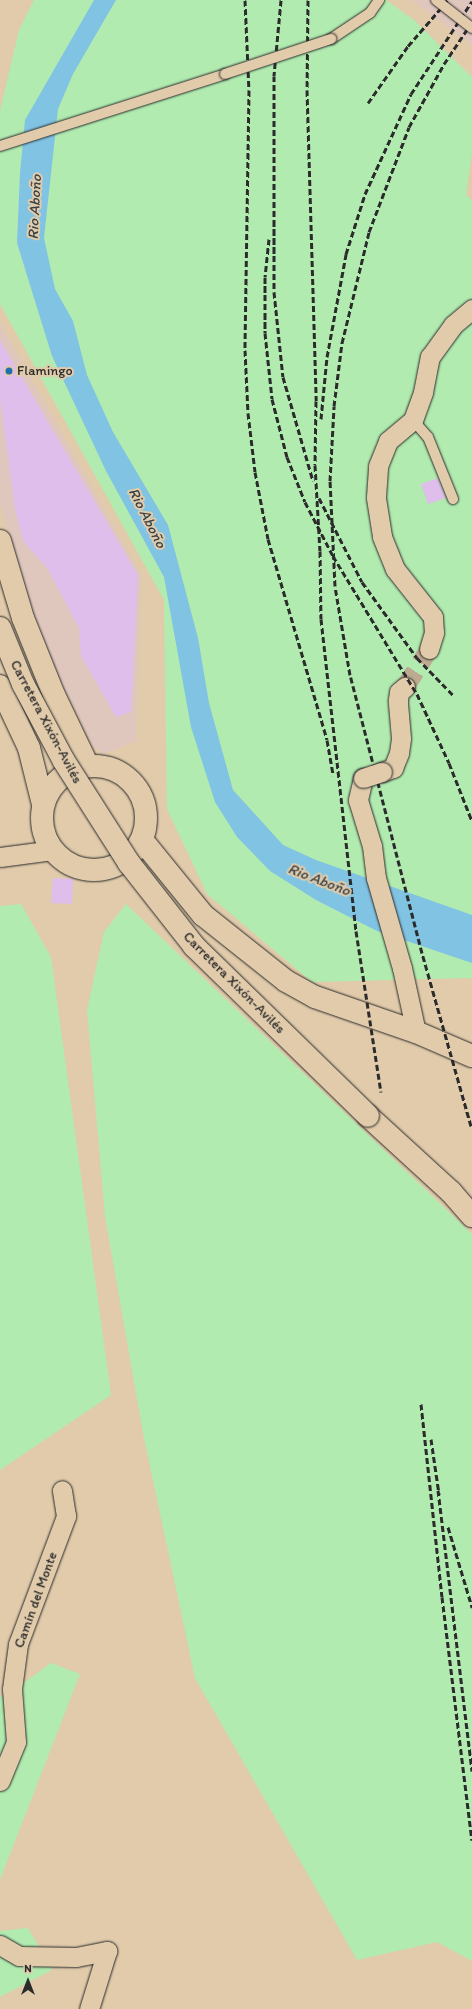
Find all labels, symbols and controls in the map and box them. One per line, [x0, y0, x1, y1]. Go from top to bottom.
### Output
water label: Rio Aboño [24, 174, 46, 240]
place label: Flamingo [17, 363, 73, 379]
marker: Flamingo [4, 366, 14, 376]
water label: Rio Aboño [124, 485, 170, 551]
street label: Carretera Xixón-Avilés [6, 657, 86, 787]
water label: Rio Aboño [285, 860, 353, 900]
street label: Carretera Xixón-Avilés [179, 928, 289, 1038]
street label: Camín del Monte [11, 1549, 61, 1651]
north arrow [8, 1961, 48, 2001]
text: N [24, 1962, 32, 1975]

